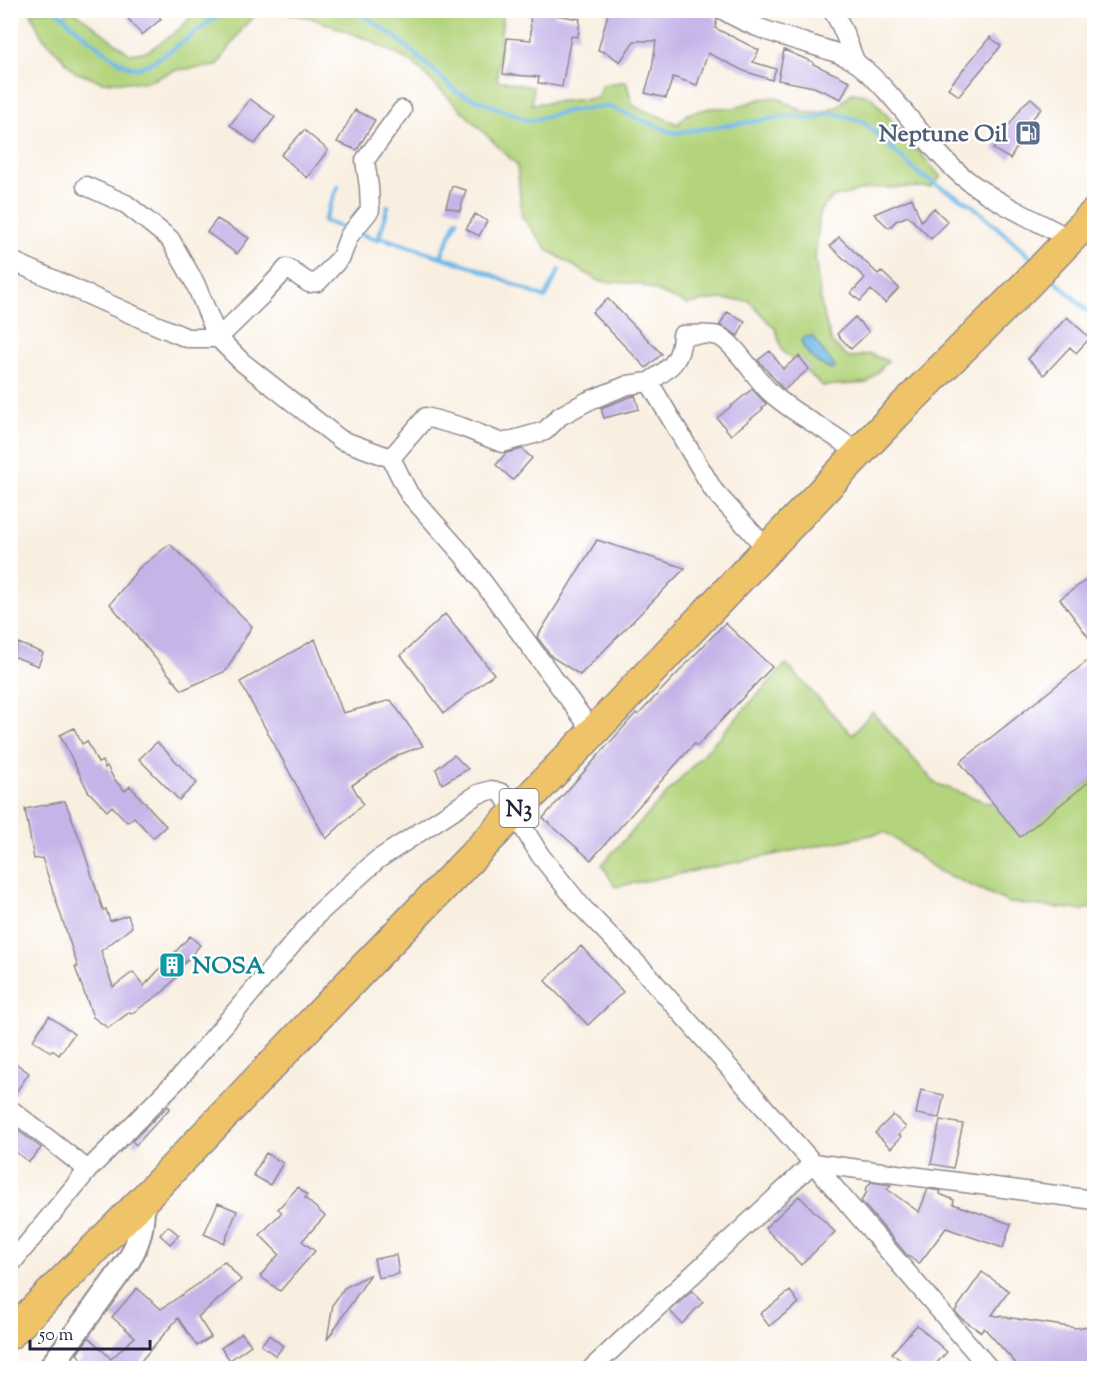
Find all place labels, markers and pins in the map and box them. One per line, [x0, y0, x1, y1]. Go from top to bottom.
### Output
place label: Neptune Oil [879, 118, 1008, 152]
fuel station icon: Neptune Oil [1013, 118, 1043, 148]
building icon: NOSA [157, 950, 187, 980]
place label: NOSA [192, 950, 265, 984]

